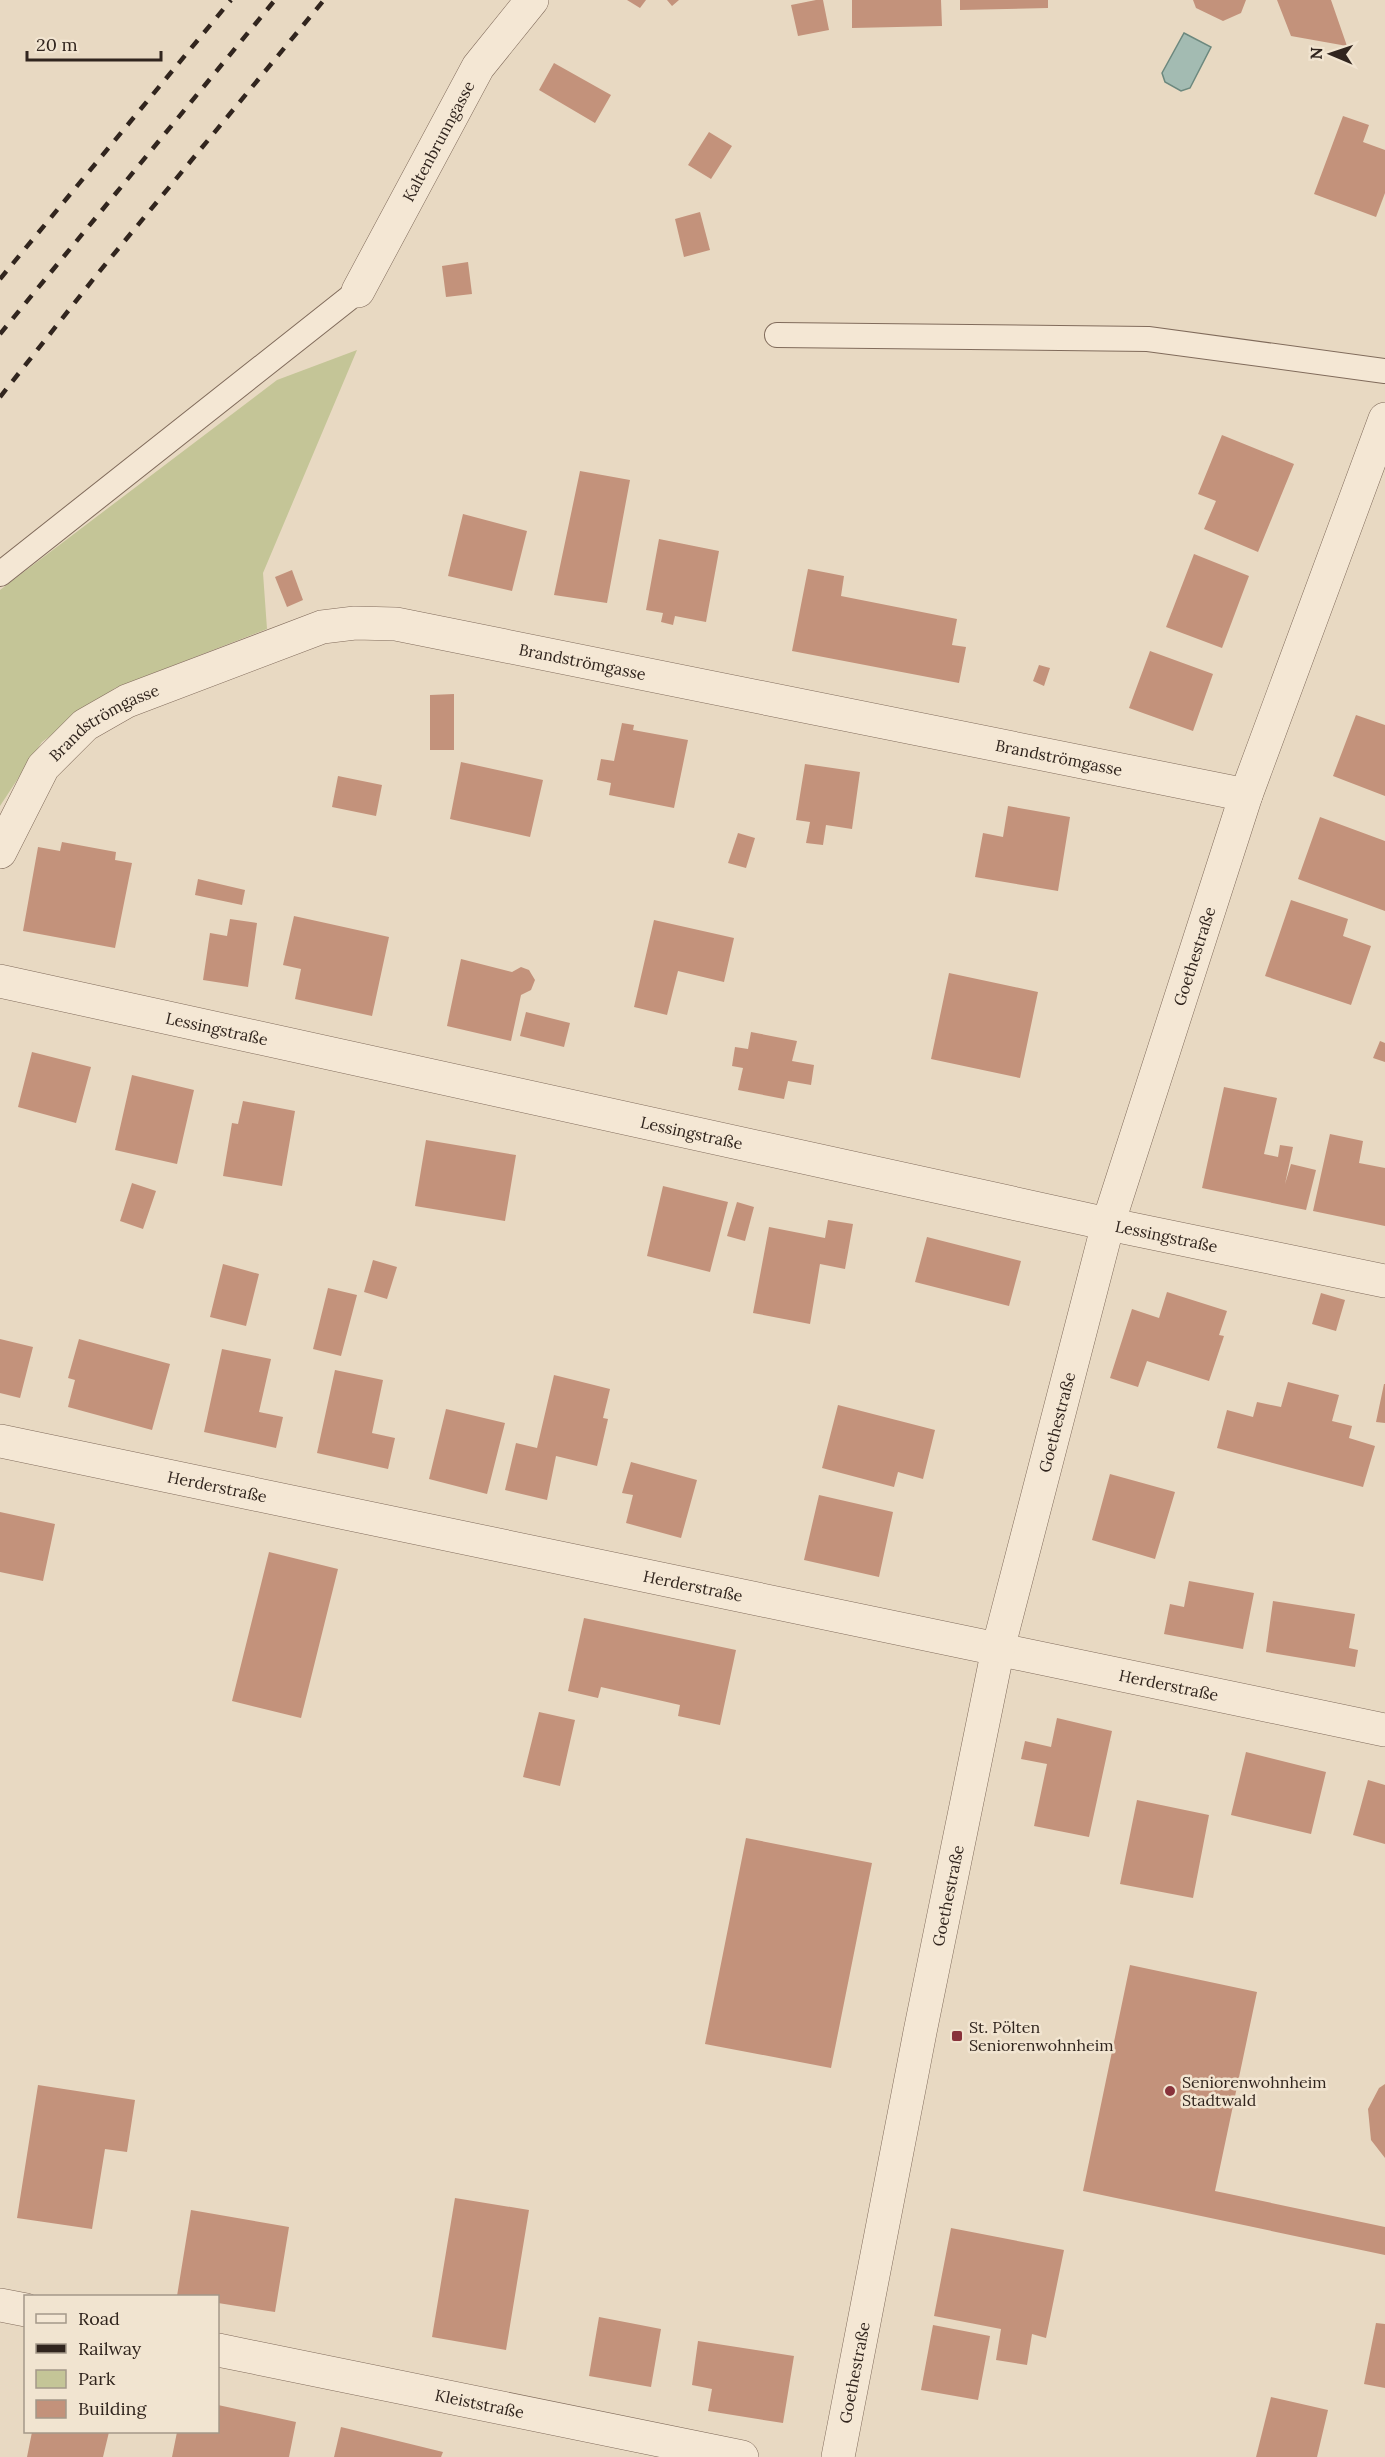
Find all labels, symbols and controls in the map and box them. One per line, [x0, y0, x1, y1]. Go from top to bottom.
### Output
scale bar [27, 24, 160, 62]
north arrow [1301, 24, 1361, 84]
text: 20 m [36, 33, 78, 56]
text: N [1306, 47, 1326, 60]
street label: Kaltenbrunngasse [398, 77, 479, 205]
street label: Brandströmgasse [517, 639, 648, 684]
street label: Brandströmgasse [45, 680, 162, 765]
street label: Brandströmgasse [994, 735, 1124, 780]
street label: Goethestraße [1169, 904, 1220, 1008]
street label: Lessingstraße [164, 1008, 270, 1050]
street label: Lessingstraße [639, 1112, 745, 1154]
street label: Lessingstraße [1113, 1216, 1220, 1256]
street label: Goethestraße [1034, 1370, 1079, 1474]
street label: Herderstraße [166, 1466, 269, 1507]
street label: Herderstraße [642, 1565, 745, 1606]
street label: Herderstraße [1117, 1665, 1221, 1705]
street label: Goethestraße [928, 1843, 968, 1948]
place label: St. Pölten Seniorenwohnheim [969, 2017, 1114, 2055]
marker: St. Pölten Seniorenwohnheim [950, 2029, 964, 2043]
place label: Seniorenwohnheim Stadtwald [1182, 2072, 1327, 2110]
marker: Seniorenwohnheim Stadtwald [1163, 2084, 1177, 2098]
legend [24, 2295, 219, 2433]
text: Road [78, 2307, 120, 2330]
street label: Goethestraße [835, 2320, 874, 2425]
text: Railway [78, 2337, 142, 2360]
text: Park [78, 2367, 116, 2390]
street label: Kleiststraße [433, 2385, 526, 2422]
text: Building [78, 2397, 148, 2420]

